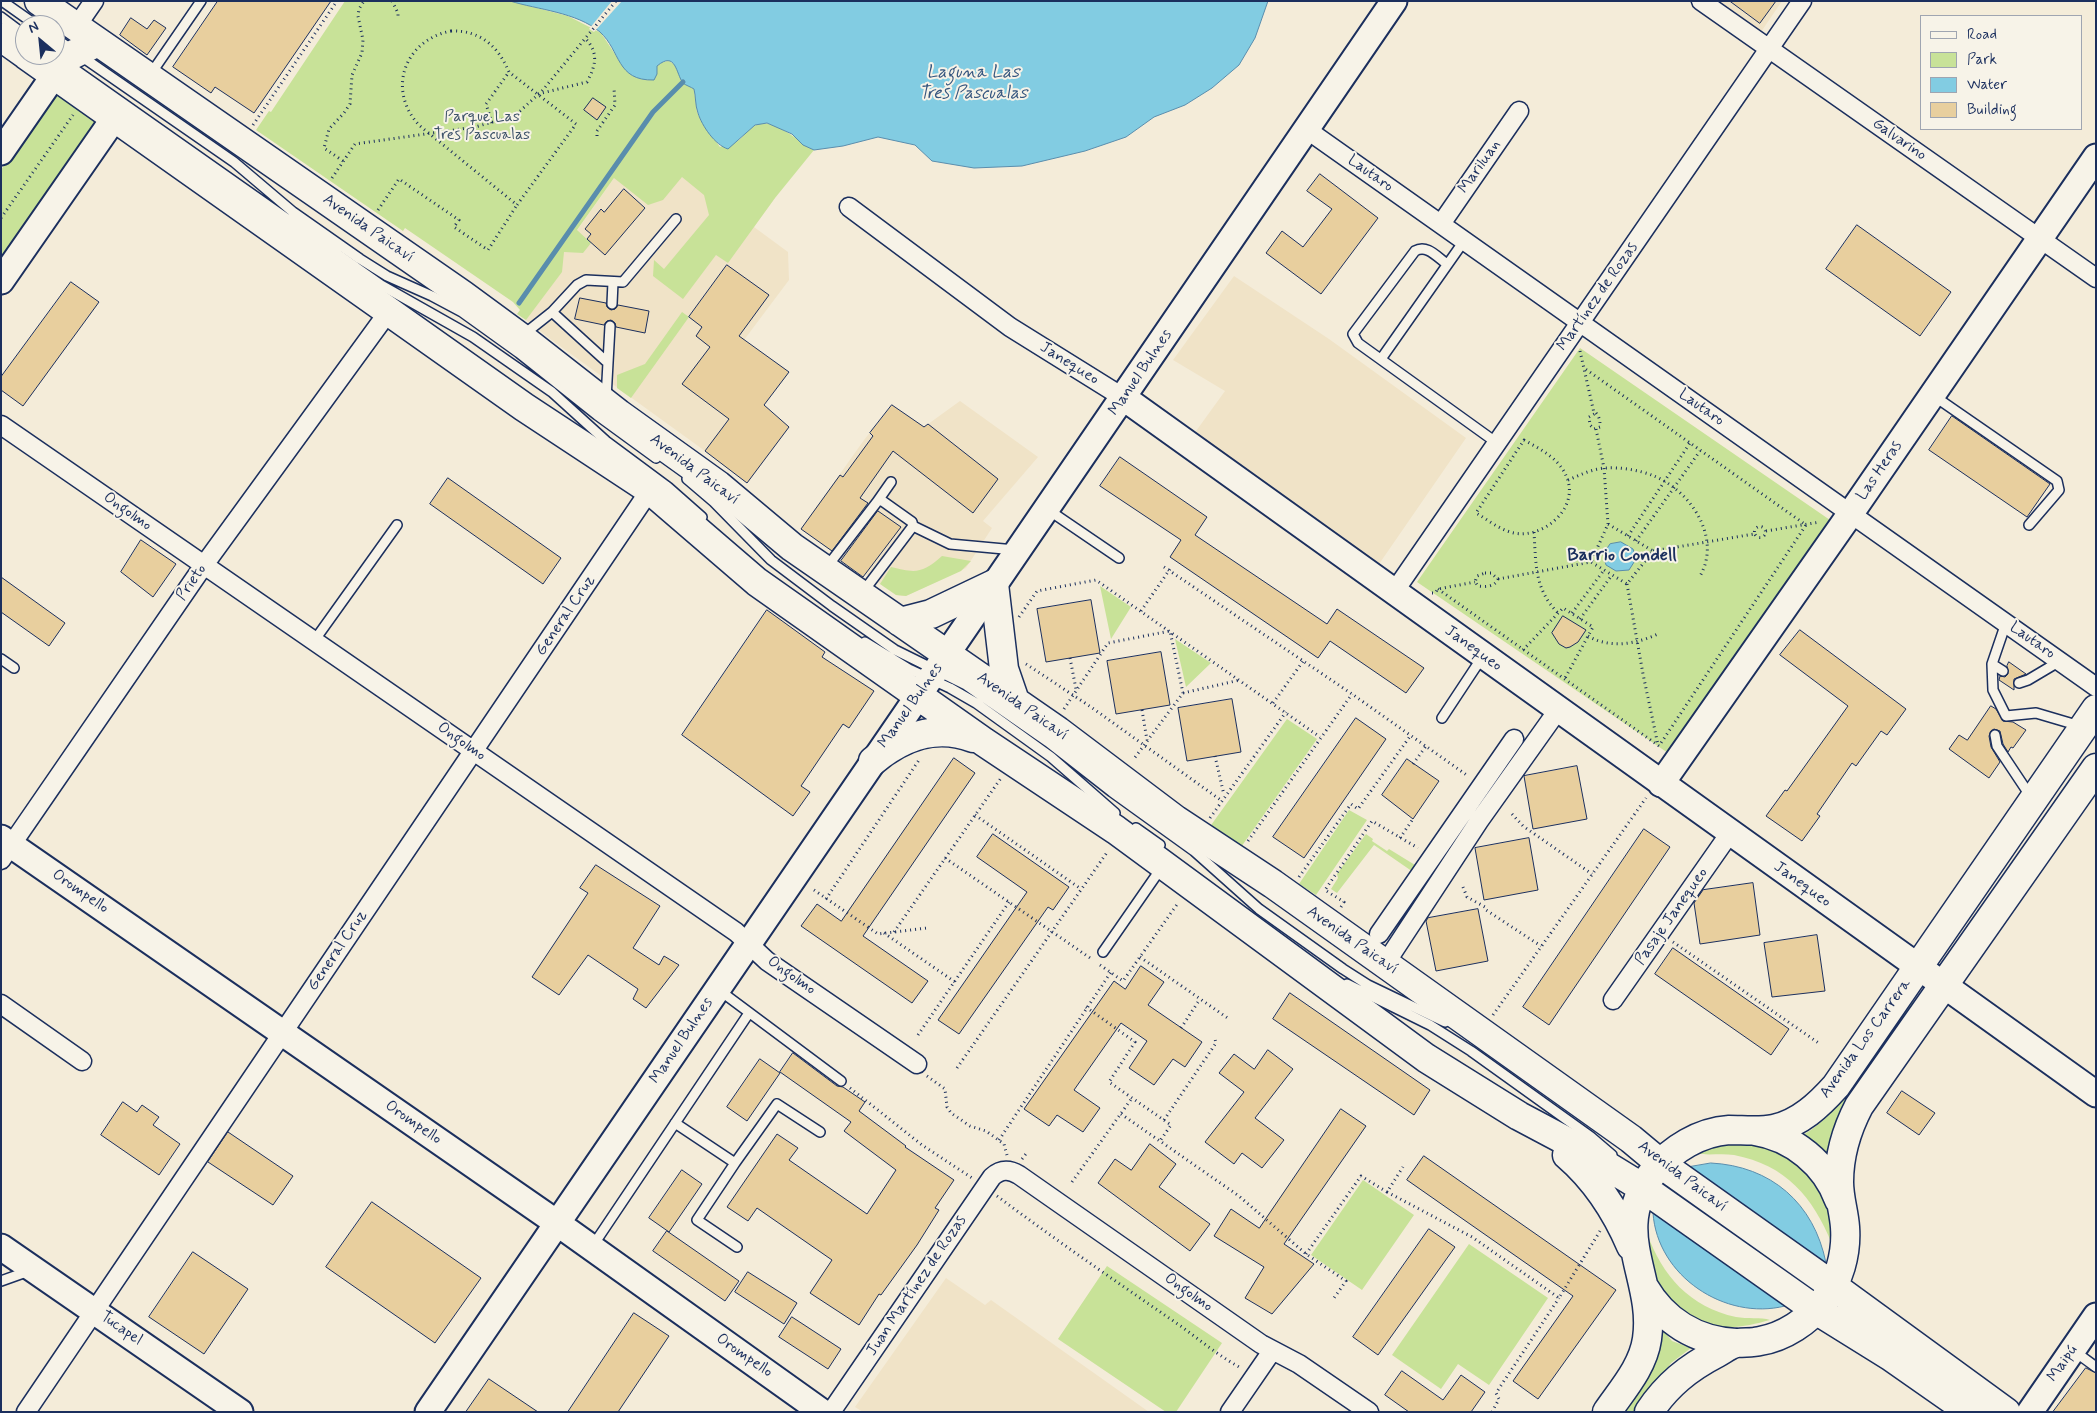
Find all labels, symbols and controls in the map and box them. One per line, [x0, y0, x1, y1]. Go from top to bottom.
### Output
north arrow [15, 15, 65, 65]
legend [1920, 15, 2082, 130]
text: N [25, 18, 42, 38]
text: Road [1967, 25, 1997, 45]
text: Park [1967, 50, 1997, 70]
water label: Laguna Las Tres Pascualas [919, 62, 1027, 104]
text: Water [1967, 75, 2007, 95]
text: Building [1967, 100, 2017, 120]
park label: Parque Las Tres Pascualas [434, 108, 530, 146]
street label: Galvarino [1868, 114, 1930, 166]
street label: Mariluan [1455, 136, 1505, 198]
street label: Lautaro [1343, 151, 1397, 197]
street label: Avenida Paicaví [319, 190, 417, 268]
street label: Martínez de Rozas [1553, 239, 1643, 355]
street label: Manuel Bulnes [1105, 326, 1177, 420]
street label: Janequeo [1036, 338, 1102, 390]
street label: Lautaro [1674, 385, 1728, 431]
street label: Avenida Paicaví [645, 430, 743, 510]
street label: Las Heras [1853, 438, 1907, 504]
street label: Ongolmo [99, 488, 155, 536]
district label: Barrio Condell [1567, 545, 1677, 567]
street label: Prieto [173, 561, 211, 605]
street label: General Cruz [532, 572, 600, 660]
street label: Lautaro [2005, 618, 2059, 664]
street label: Janequeo [1441, 622, 1505, 676]
street label: Manuel Bulnes [874, 660, 948, 752]
street label: Avenida Paicaví [973, 668, 1071, 746]
street label: Ongolmo [433, 718, 489, 766]
street label: Janequeo [1770, 858, 1834, 912]
street label: Pasaje Janequeo [1631, 865, 1713, 969]
street label: Orompello [48, 866, 112, 918]
street label: Avenida Paicaví [1303, 902, 1401, 980]
street label: General Cruz [304, 907, 372, 995]
street label: Ongolmo [763, 952, 819, 1000]
street label: Avenida Los Carrera [1816, 976, 1916, 1102]
street label: Manuel Bulnes [646, 994, 718, 1088]
street label: Orompello [381, 1097, 445, 1149]
street label: Avenida Paicaví [1633, 1137, 1731, 1217]
street label: Juan Martínez de Rozas [863, 1212, 971, 1360]
street label: Ongolmo [1160, 1269, 1216, 1317]
street label: Tucapel [96, 1308, 146, 1350]
street label: Orompello [712, 1330, 776, 1382]
street label: Maipú [2044, 1342, 2082, 1386]

